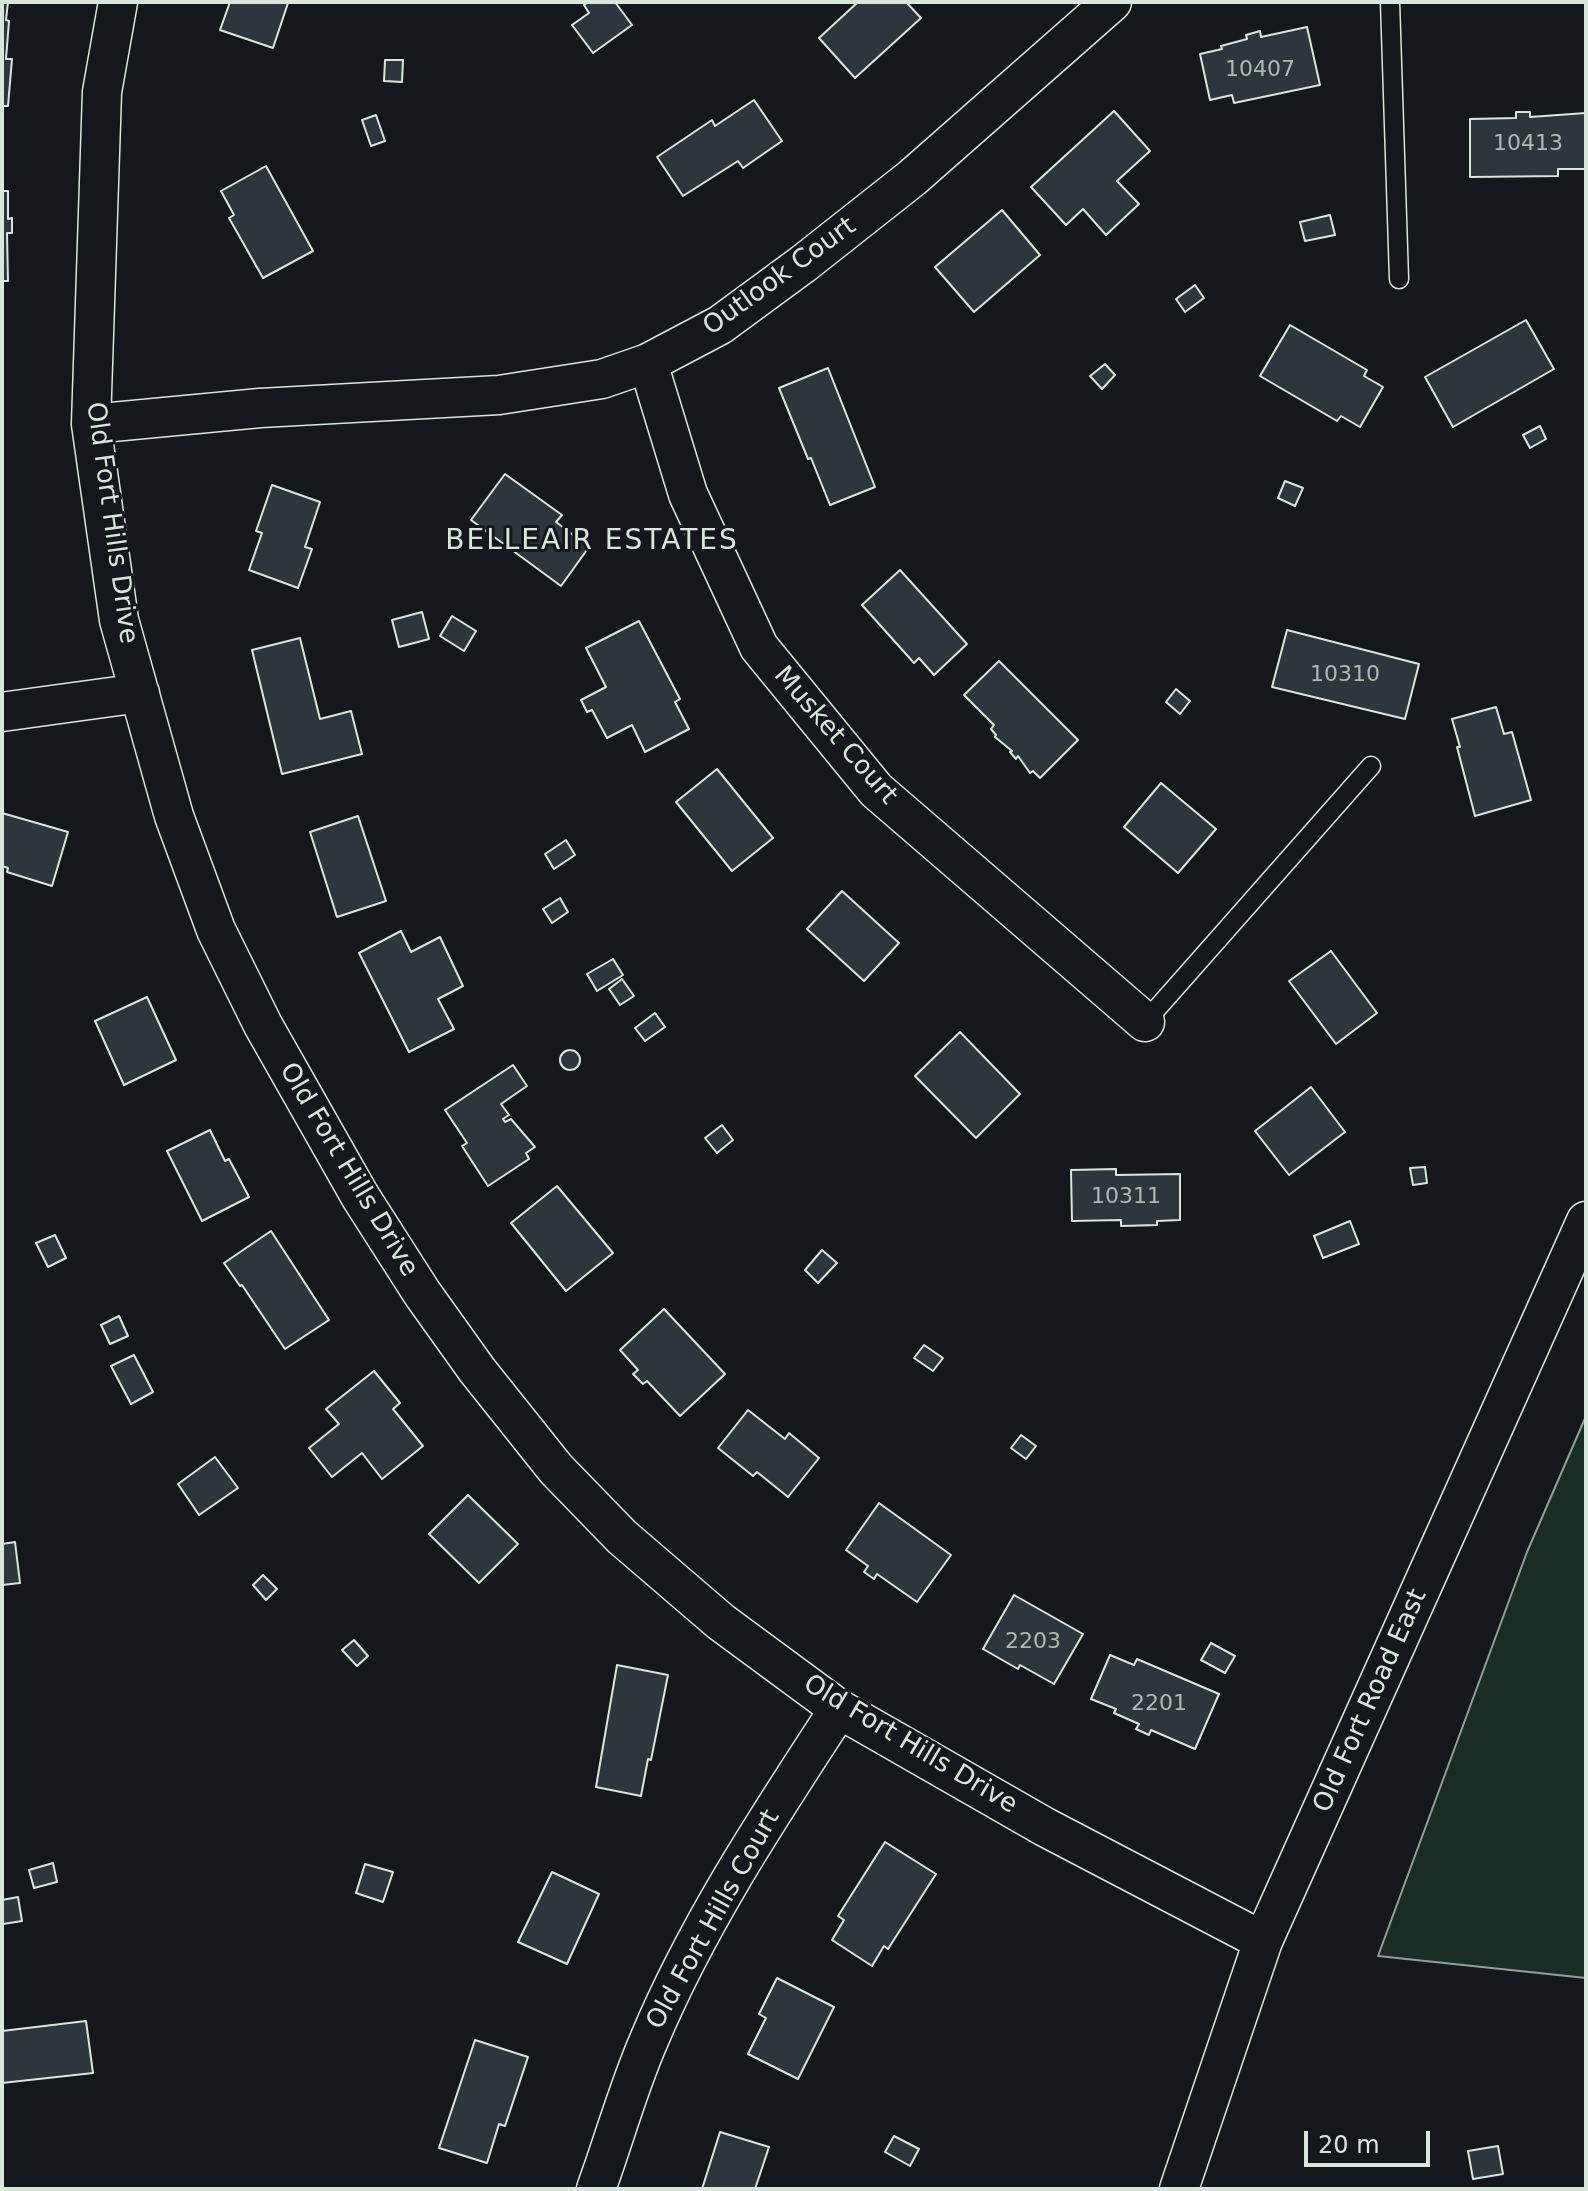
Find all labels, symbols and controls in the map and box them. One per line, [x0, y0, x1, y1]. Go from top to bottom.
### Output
house number: 10407 [1225, 57, 1295, 83]
house number: 10413 [1493, 131, 1563, 157]
street label: Outlook Court [698, 211, 862, 343]
street label: Old Fort Hills Drive [79, 400, 143, 646]
district label: BELLEAIR ESTATES [445, 525, 739, 559]
street label: Musket Court [767, 661, 903, 811]
house number: 10310 [1310, 662, 1380, 688]
street label: Old Fort Hills Drive [272, 1057, 424, 1283]
house number: 10311 [1091, 1184, 1161, 1210]
street label: Old Fort Road East [1308, 1585, 1434, 1817]
house number: 2203 [1005, 1629, 1061, 1655]
street label: Old Fort Hills Drive [797, 1669, 1023, 1821]
house number: 2201 [1131, 1691, 1187, 1717]
street label: Old Fort Hills Court [641, 1805, 787, 2035]
scale bar [1308, 2115, 1434, 2165]
text: 20 m [1318, 2131, 1380, 2159]

